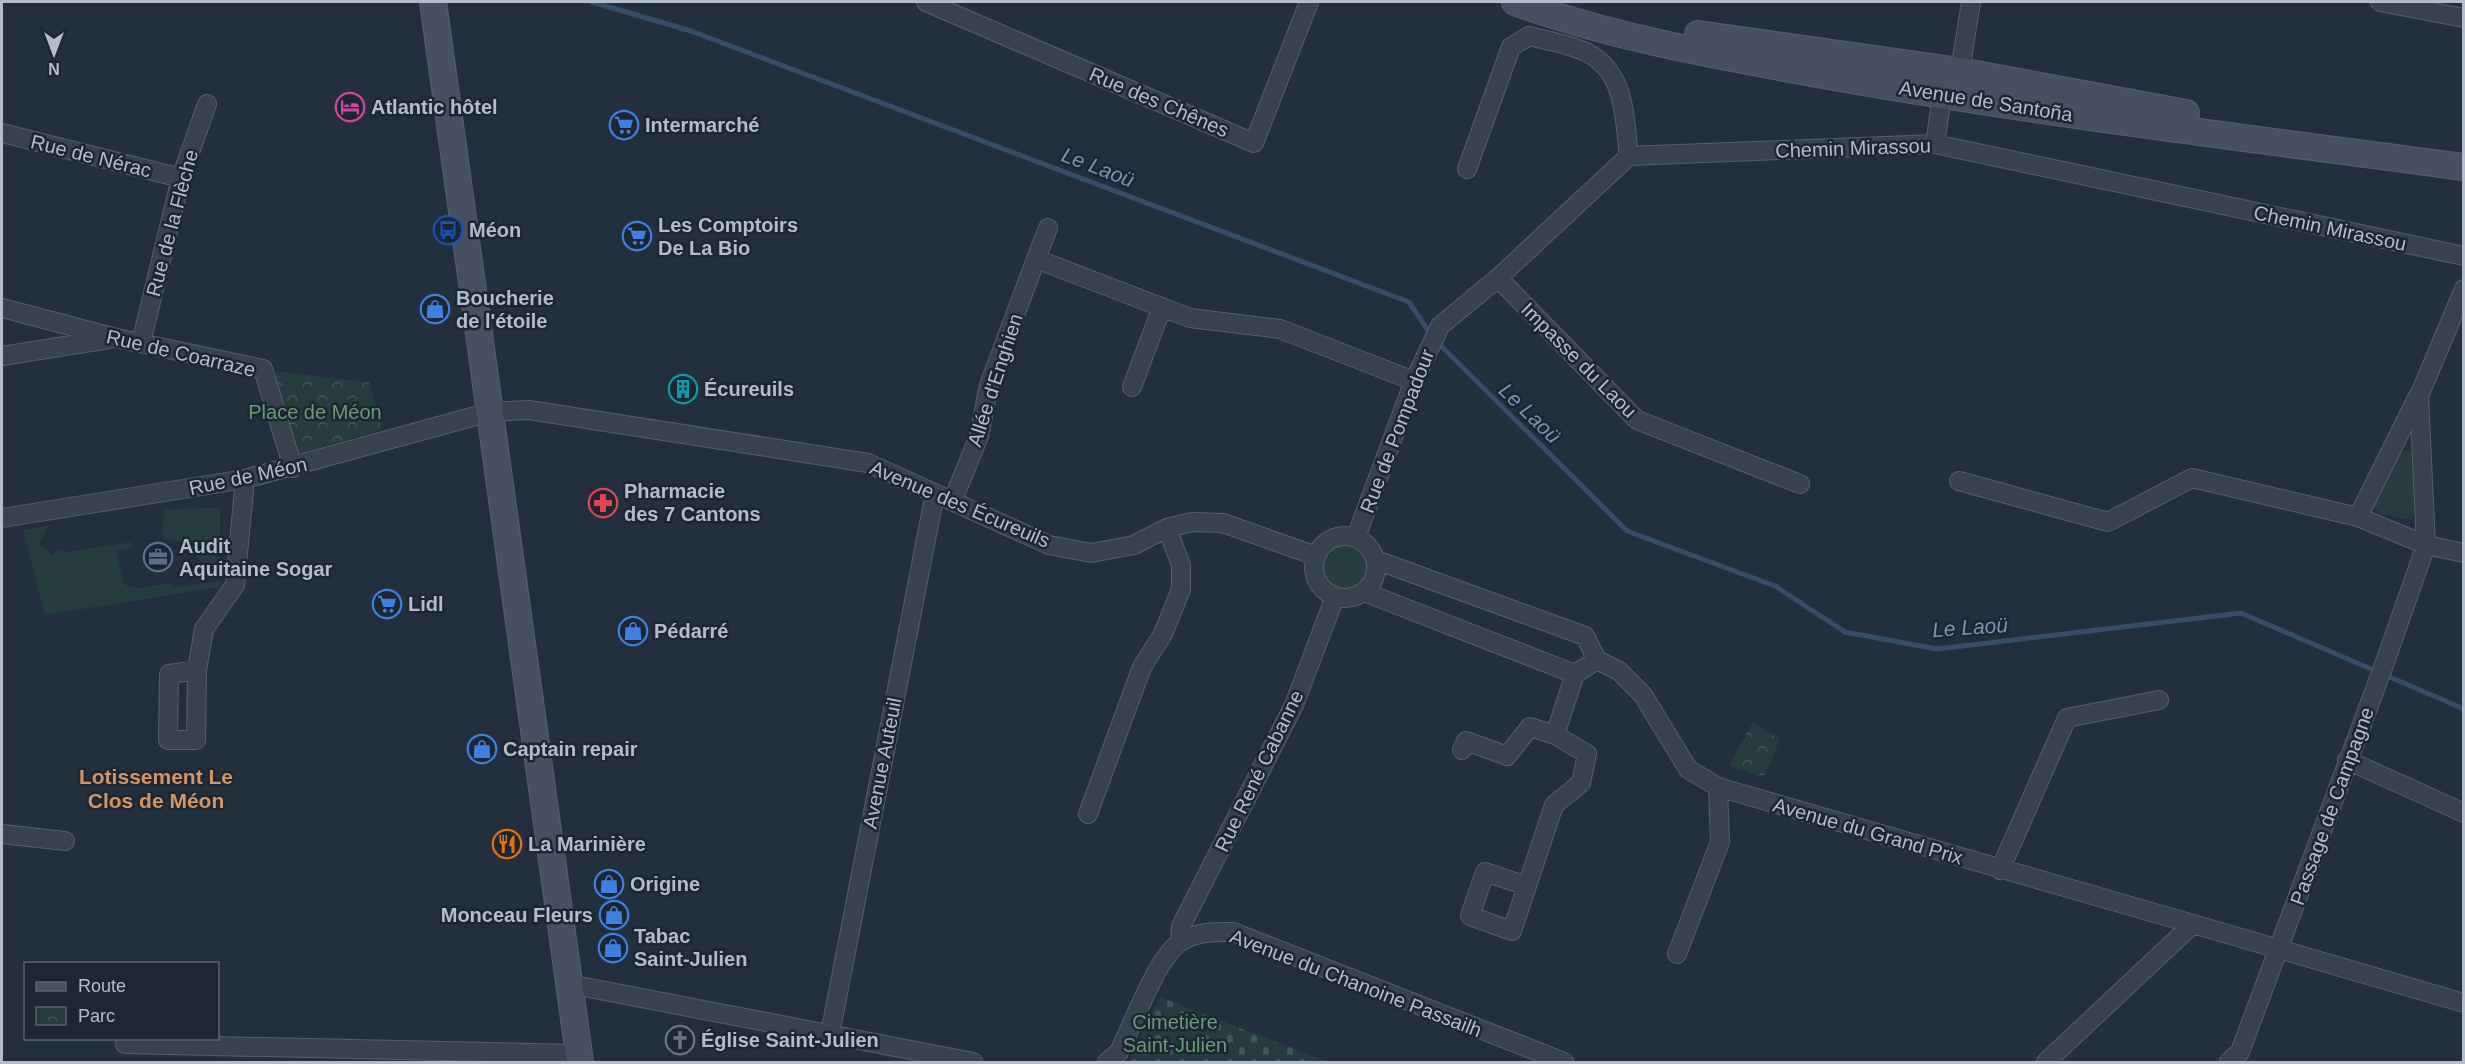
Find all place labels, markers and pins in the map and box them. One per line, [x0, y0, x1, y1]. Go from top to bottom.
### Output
hotel icon: Atlantic hôtel [334, 91, 366, 123]
place label: Atlantic hôtel [371, 96, 498, 118]
supermarket icon: Intermarché [608, 109, 640, 141]
place label: Intermarché [645, 114, 760, 136]
bus stop icon: Méon [432, 214, 464, 246]
place label: Les Comptoirs De La Bio [658, 214, 798, 259]
place label: Méon [469, 219, 521, 241]
supermarket icon: Les Comptoirs De La Bio [621, 220, 653, 252]
place label: Boucherie de l'étoile [456, 287, 554, 332]
shop icon: Boucherie de l'étoile [419, 293, 451, 325]
building icon: Écureuils [667, 373, 699, 405]
place label: Écureuils [704, 378, 794, 400]
place label: Pharmacie des 7 Cantons [624, 480, 761, 525]
pharmacy icon: Pharmacie des 7 Cantons [587, 487, 619, 519]
place label: Audit Aquitaine Sogar [179, 535, 333, 580]
office icon: Audit Aquitaine Sogar [142, 541, 174, 573]
supermarket icon: Lidl [371, 588, 403, 620]
place label: Lidl [408, 593, 444, 615]
shop icon: Pédarré [617, 615, 649, 647]
place label: Pédarré [654, 620, 729, 642]
shop icon: Captain repair [466, 733, 498, 765]
place label: Captain repair [503, 738, 638, 760]
restaurant icon: La Marinière [491, 828, 523, 860]
place label: La Marinière [528, 833, 646, 855]
shop icon: Origine [593, 868, 625, 900]
place label: Origine [630, 873, 700, 895]
shop icon: Monceau Fleurs [598, 899, 630, 931]
place label: Monceau Fleurs [441, 904, 593, 926]
place label: Tabac Saint-Julien [634, 925, 747, 970]
shop icon: Tabac Saint-Julien [597, 932, 629, 964]
church icon: Église Saint-Julien [664, 1024, 696, 1056]
place label: Église Saint-Julien [701, 1029, 879, 1051]

